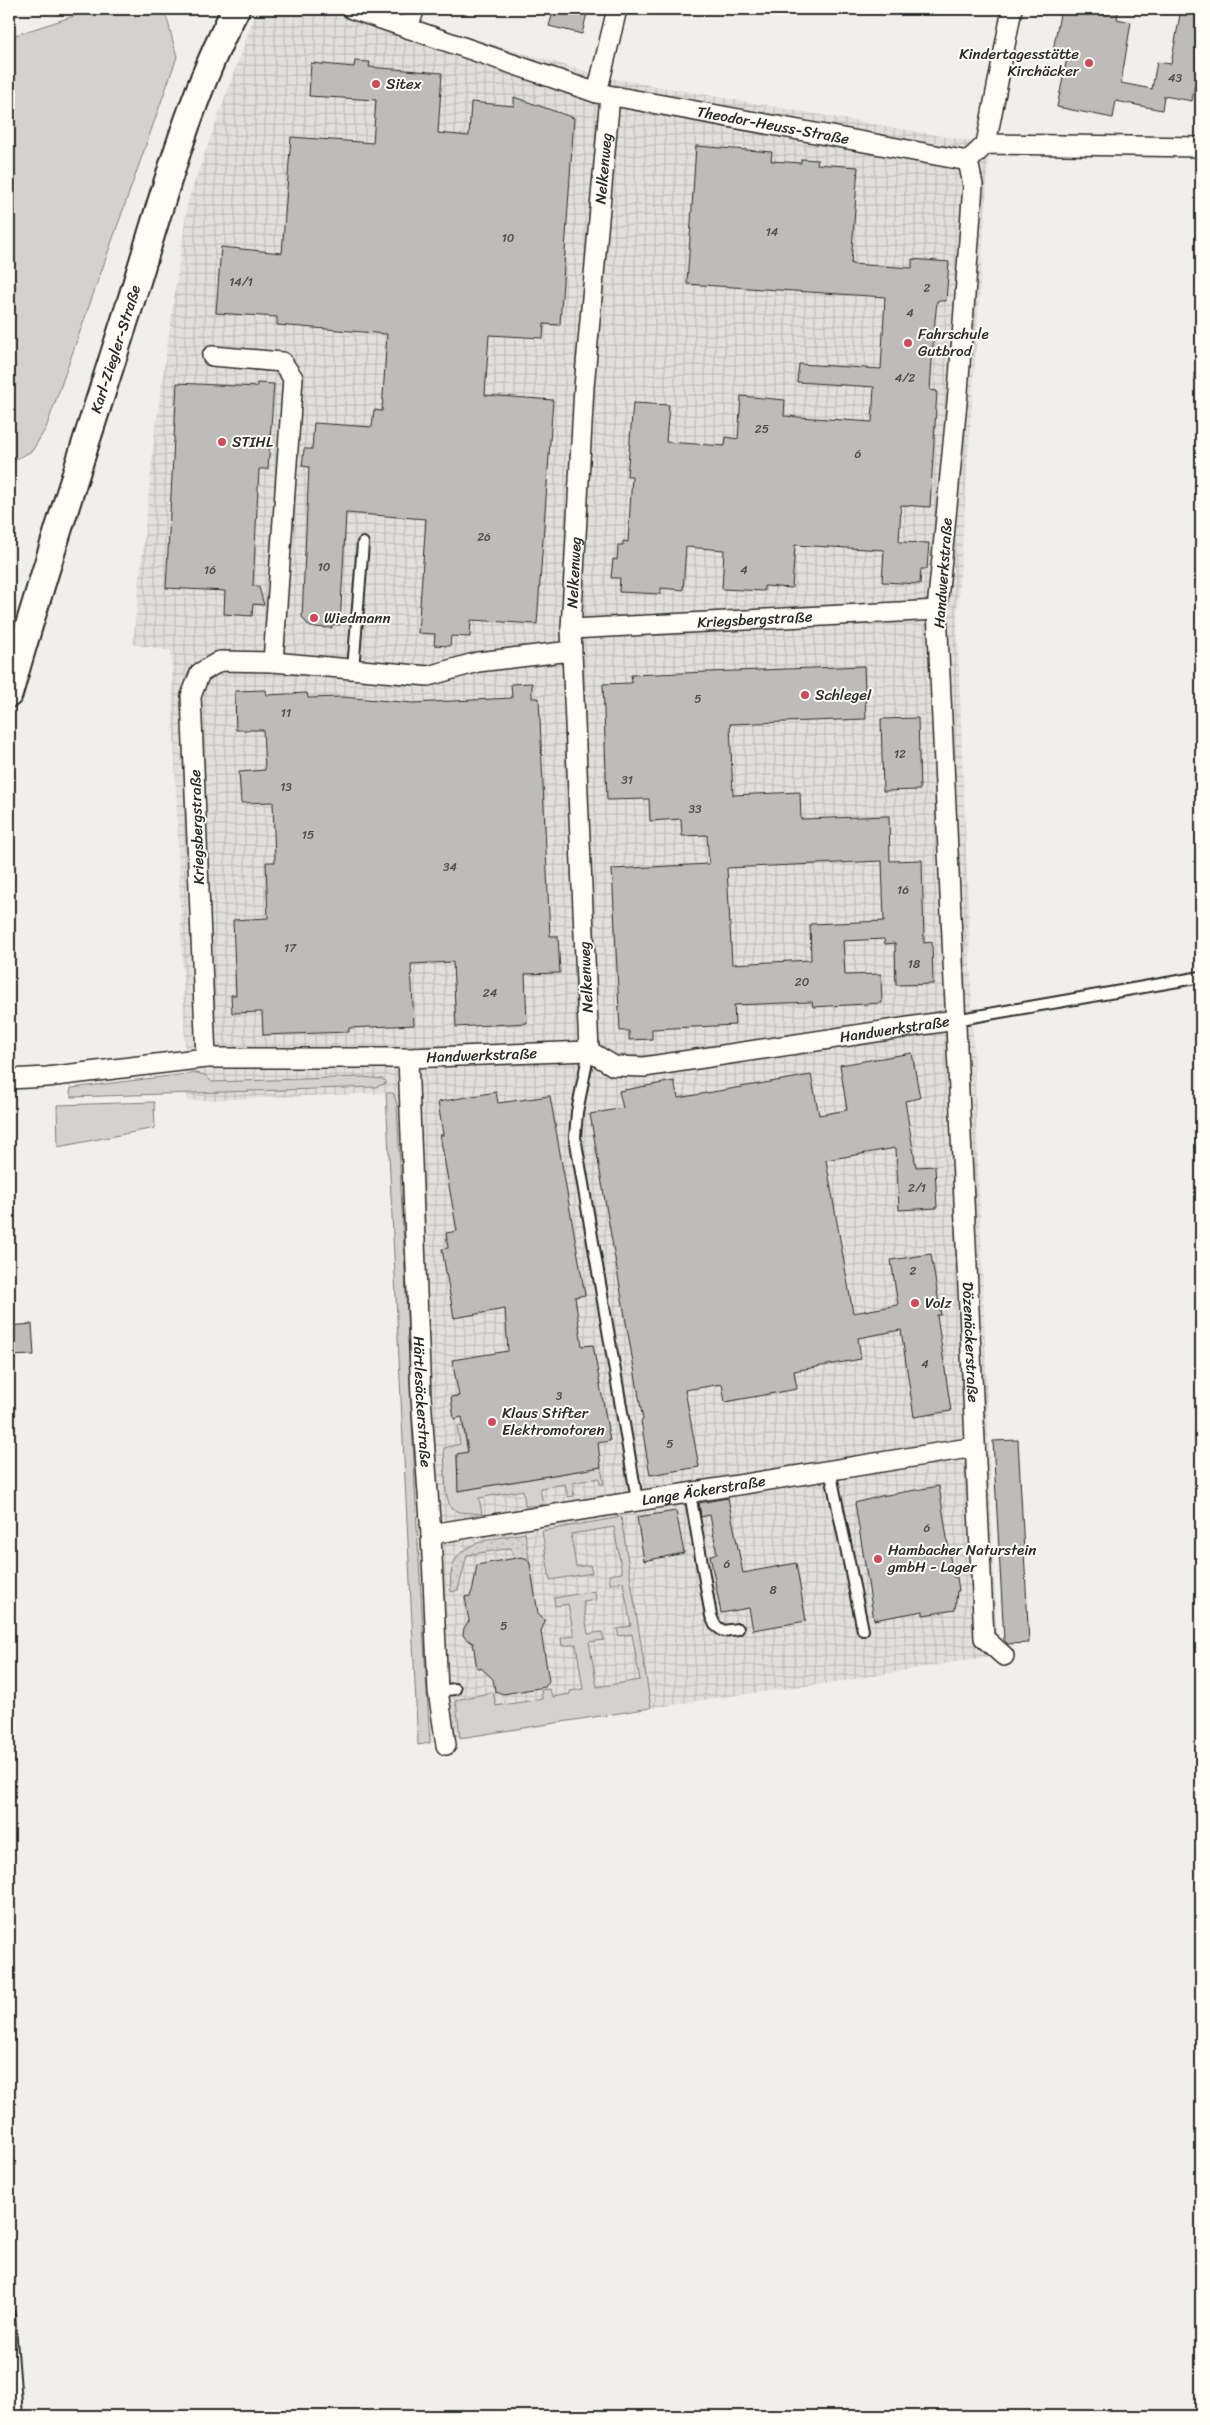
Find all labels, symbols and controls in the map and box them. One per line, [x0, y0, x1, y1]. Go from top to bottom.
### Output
place label: Kindertagesstätte Kirchäcker [959, 41, 1080, 84]
marker: Kindertagesstätte Kirchäcker [1083, 57, 1095, 69]
house number: 43 [1168, 67, 1182, 89]
place label: Sitex [386, 71, 422, 97]
marker: Sitex [370, 78, 382, 90]
street label: Theodor-Heuss-Straße [695, 99, 852, 152]
street label: Nelkenweg [587, 131, 620, 205]
house number: 14 [766, 221, 779, 243]
house number: 10 [502, 227, 515, 249]
house number: 14/1 [229, 271, 253, 293]
house number: 2 [924, 277, 931, 299]
street label: Karl-Ziegler-Straße [83, 282, 148, 417]
house number: 4 [906, 302, 914, 324]
place label: Fahrschule Gutbrod [918, 321, 989, 364]
marker: Fahrschule Gutbrod [902, 337, 914, 349]
house number: 4/2 [895, 367, 915, 389]
house number: 25 [755, 418, 769, 440]
place label: STIHL [232, 429, 273, 455]
marker: STIHL [216, 436, 228, 448]
house number: 6 [855, 443, 862, 465]
street label: Handwerkstraße [926, 517, 960, 629]
house number: 26 [477, 526, 491, 548]
street label: Nelkenweg [559, 536, 589, 609]
house number: 10 [318, 556, 331, 578]
house number: 16 [204, 559, 216, 581]
house number: 4 [740, 559, 748, 581]
street label: Kriegsbergstraße [696, 603, 813, 635]
place label: Wiedmann [324, 605, 391, 631]
marker: Wiedmann [308, 612, 320, 624]
place label: Schlegel [815, 682, 872, 708]
house number: 5 [694, 688, 702, 710]
marker: Schlegel [799, 689, 811, 701]
house number: 11 [281, 702, 291, 724]
house number: 12 [894, 743, 906, 765]
street label: Kriegsbergstraße [182, 769, 212, 885]
house number: 31 [621, 769, 633, 791]
house number: 13 [280, 776, 292, 798]
house number: 33 [688, 798, 702, 820]
house number: 15 [302, 824, 314, 846]
house number: 34 [443, 856, 458, 878]
house number: 16 [897, 879, 909, 901]
house number: 17 [284, 937, 297, 959]
street label: Nelkenweg [571, 940, 601, 1013]
house number: 18 [908, 953, 920, 975]
house number: 20 [795, 971, 810, 993]
house number: 24 [483, 982, 498, 1004]
street label: Handwerkstraße [838, 1008, 952, 1050]
street label: Handwerkstraße [426, 1040, 538, 1070]
house number: 2/1 [908, 1177, 926, 1199]
house number: 2 [910, 1260, 917, 1282]
street label: Dözenäckerstraße [955, 1281, 986, 1403]
place label: Volz [925, 1290, 953, 1316]
marker: Volz [909, 1297, 921, 1309]
street label: Härtlesäckerstraße [406, 1336, 439, 1468]
house number: 4 [921, 1353, 929, 1375]
house number: 3 [556, 1385, 563, 1407]
place label: Klaus Stifter Elektromotoren [502, 1400, 605, 1443]
marker: Klaus Stifter Elektromotoren [486, 1416, 498, 1428]
house number: 5 [666, 1433, 674, 1455]
street label: Lange Äckerstraße [640, 1468, 768, 1513]
house number: 6 [924, 1517, 931, 1539]
place label: Hambacher Naturstein gmbH - Lager [887, 1537, 1036, 1580]
house number: 6 [724, 1553, 731, 1575]
marker: Hambacher Naturstein gmbH - Lager [872, 1553, 884, 1565]
house number: 8 [769, 1579, 777, 1601]
house number: 5 [500, 1615, 508, 1637]

